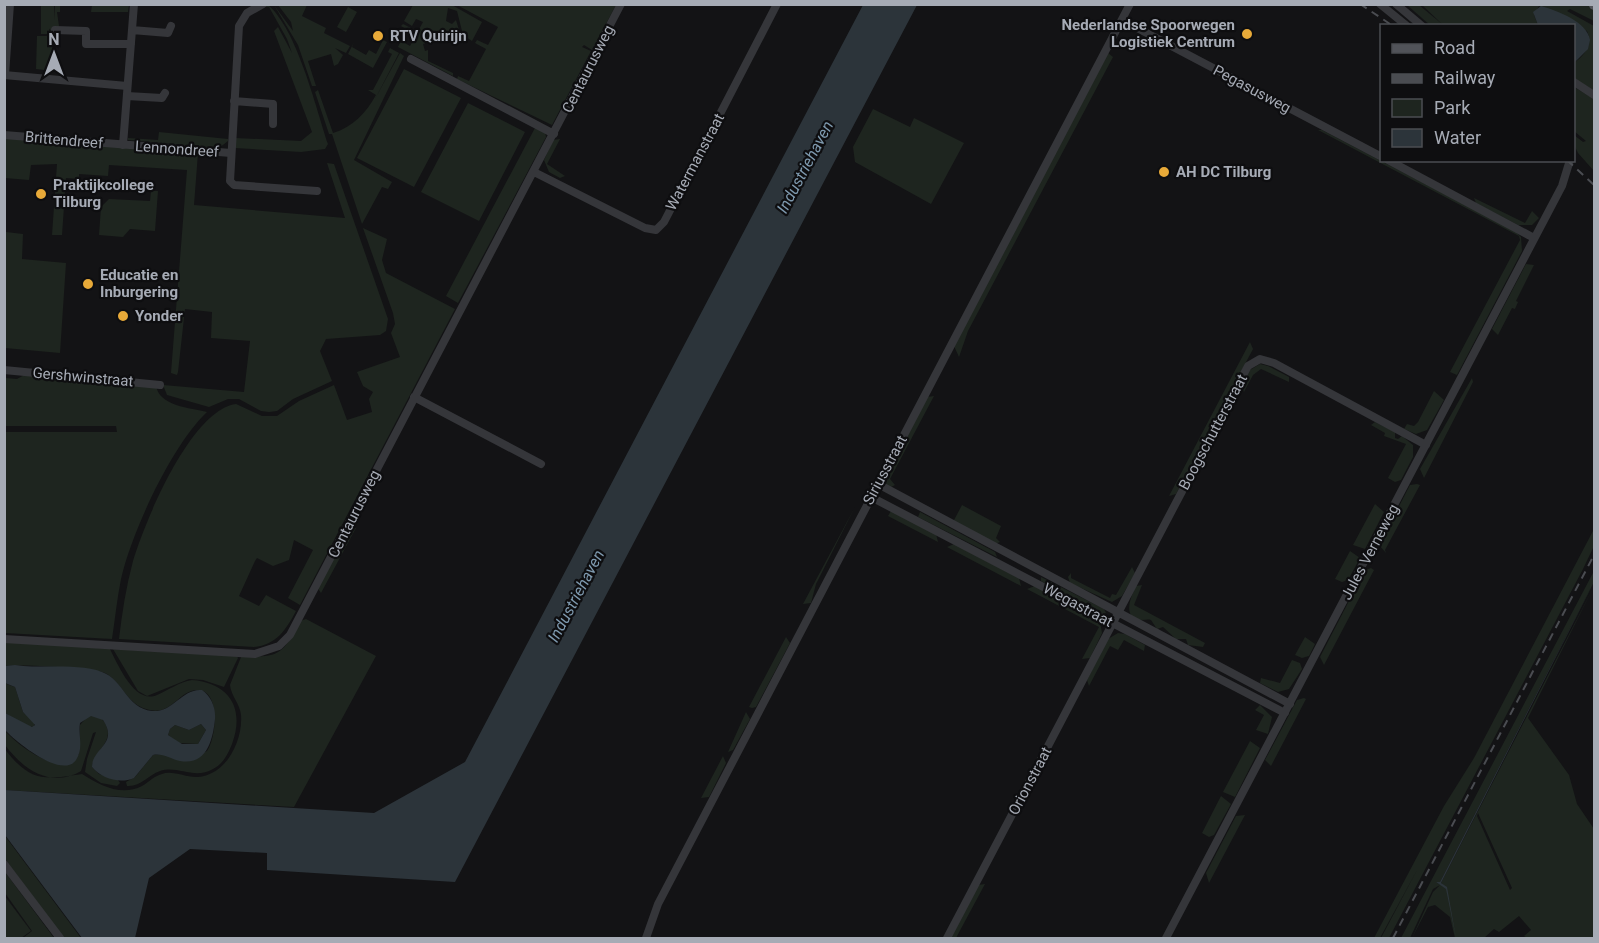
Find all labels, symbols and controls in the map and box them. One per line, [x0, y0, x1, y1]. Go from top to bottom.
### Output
place label: Nederlandse Spoorwegen Logistiek Centrum [1061, 16, 1235, 51]
street label: Centaurusweg [558, 22, 618, 116]
north arrow [24, 24, 84, 84]
legend [1380, 24, 1575, 162]
place label: RTV Quirijn [390, 27, 467, 45]
marker: Nederlandse Spoorwegen Logistiek Centrum [1240, 27, 1254, 41]
marker: RTV Quirijn [371, 29, 385, 43]
text: N [48, 30, 60, 49]
text: Road [1434, 37, 1475, 58]
street label: Pegasusweg [1210, 61, 1294, 117]
text: Railway [1434, 67, 1496, 88]
text: Park [1434, 97, 1471, 118]
street label: Watermanstraat [662, 110, 728, 214]
water label: Industriehaven [773, 118, 837, 216]
text: Water [1434, 127, 1481, 148]
street label: Brittendreef [24, 128, 105, 152]
street label: Lennondreef [134, 137, 220, 161]
place label: AH DC Tilburg [1176, 163, 1271, 181]
marker: AH DC Tilburg [1157, 165, 1171, 179]
place label: Praktijkcollege Tilburg [53, 176, 154, 211]
marker: Praktijkcollege Tilburg [34, 187, 48, 201]
place label: Educatie en Inburgering [100, 266, 178, 301]
marker: Educatie en Inburgering [81, 277, 95, 291]
place label: Yonder [135, 307, 183, 325]
marker: Yonder [116, 309, 130, 323]
street label: Gershwinstraat [32, 364, 134, 390]
street label: Boogschutterstraat [1175, 371, 1251, 493]
street label: Siriusstraat [859, 432, 911, 508]
street label: Centaurusweg [324, 467, 384, 561]
street label: Jules Verneweg [1337, 501, 1403, 603]
water label: Industriehaven [544, 547, 608, 645]
street label: Wegastraat [1040, 579, 1116, 631]
street label: Orionstraat [1005, 744, 1055, 818]

